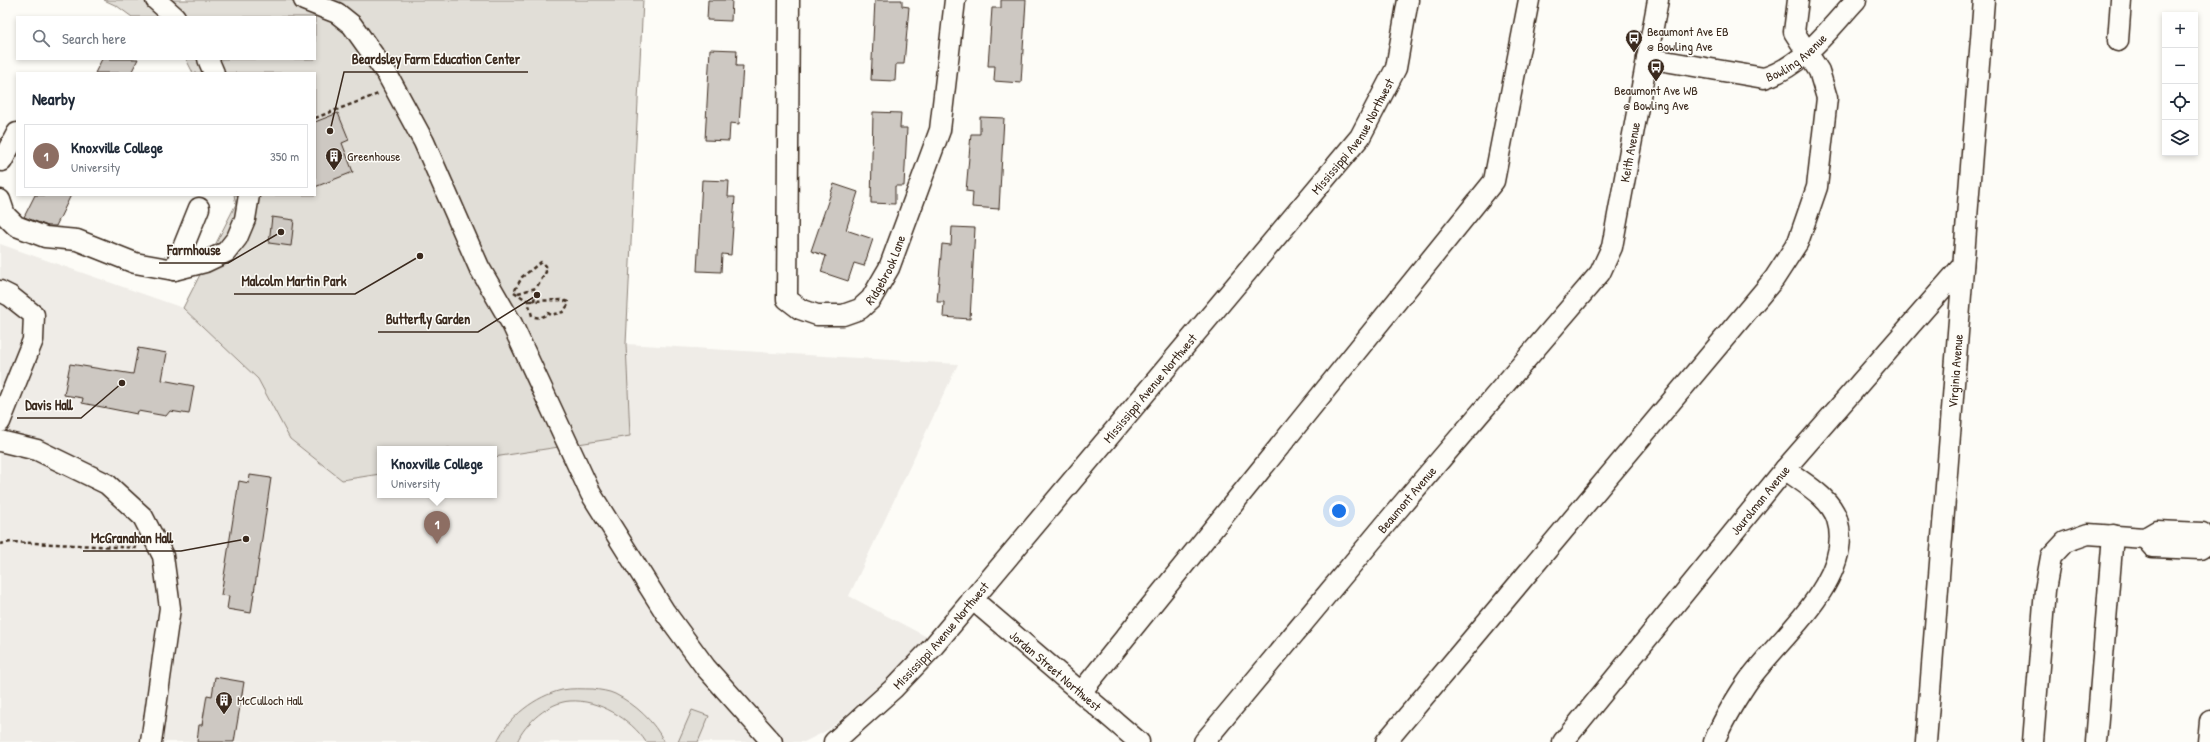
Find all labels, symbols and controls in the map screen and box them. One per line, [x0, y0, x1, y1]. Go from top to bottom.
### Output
map controls [2162, 12, 2198, 156]
button: + [2162, 12, 2198, 48]
search box [16, 16, 316, 60]
place label: Beaumont Ave EB @ Bowling Ave [1647, 22, 1729, 55]
icon: search [30, 27, 52, 49]
text: Search here [62, 28, 126, 49]
bus stop icon: Beaumont Ave EB @ Bowling Ave [1624, 28, 1644, 53]
street label: Bowling Avenue [1763, 29, 1831, 86]
callout: Beardsley Farm Education Center [344, 46, 528, 72]
button: − [2162, 48, 2198, 84]
text: Beardsley Farm Education Center [352, 49, 521, 70]
bus stop icon: Beaumont Ave WB @ Bowling Ave [1646, 57, 1666, 82]
street label: Mississippi Avenue Northwest [1307, 74, 1398, 198]
place label: Beaumont Ave WB @ Bowling Ave [1614, 81, 1698, 114]
button: locate [2162, 84, 2198, 120]
text: Nearby [32, 87, 75, 110]
button: layers [2162, 120, 2198, 156]
street label: Keith Avenue [1615, 121, 1644, 184]
text: Knoxville College [71, 137, 163, 158]
building icon: Greenhouse [324, 146, 344, 171]
text: 1 [44, 147, 48, 165]
text: 350 m [270, 147, 299, 165]
place label: Greenhouse [347, 147, 401, 165]
text: University [71, 158, 120, 176]
street label: Ridgebrook Lane [861, 233, 909, 309]
callout: Farmhouse [159, 237, 228, 263]
text: Farmhouse [166, 240, 221, 259]
callout: Malcolm Martin Park [234, 268, 355, 294]
text: Malcolm Martin Park [241, 271, 347, 290]
callout: Butterfly Garden [378, 306, 478, 332]
text: Butterfly Garden [386, 309, 470, 330]
street label: Mississippi Avenue Northwest [1099, 329, 1201, 447]
street label: Virginia Avenue [1943, 334, 1967, 409]
callout: Davis Hall [17, 392, 81, 418]
text: Davis Hall [25, 395, 74, 414]
popup [377, 446, 497, 498]
text: Knoxville College [391, 453, 483, 474]
street label: Jourolman Avenue [1726, 461, 1794, 539]
street label: Beaumont Avenue [1373, 462, 1440, 537]
text: University [391, 474, 440, 492]
your location [1329, 501, 1349, 521]
pin: 1 [424, 511, 450, 544]
callout: McGranahan Hall [83, 525, 181, 551]
text: McGranahan Hall [91, 528, 174, 547]
street label: Mississippi Avenue Northwest [888, 578, 993, 693]
street label: Jordan Street Northwest [1006, 626, 1106, 715]
building icon: McCulloch Hall [214, 690, 234, 715]
place label: McCulloch Hall [237, 691, 304, 709]

